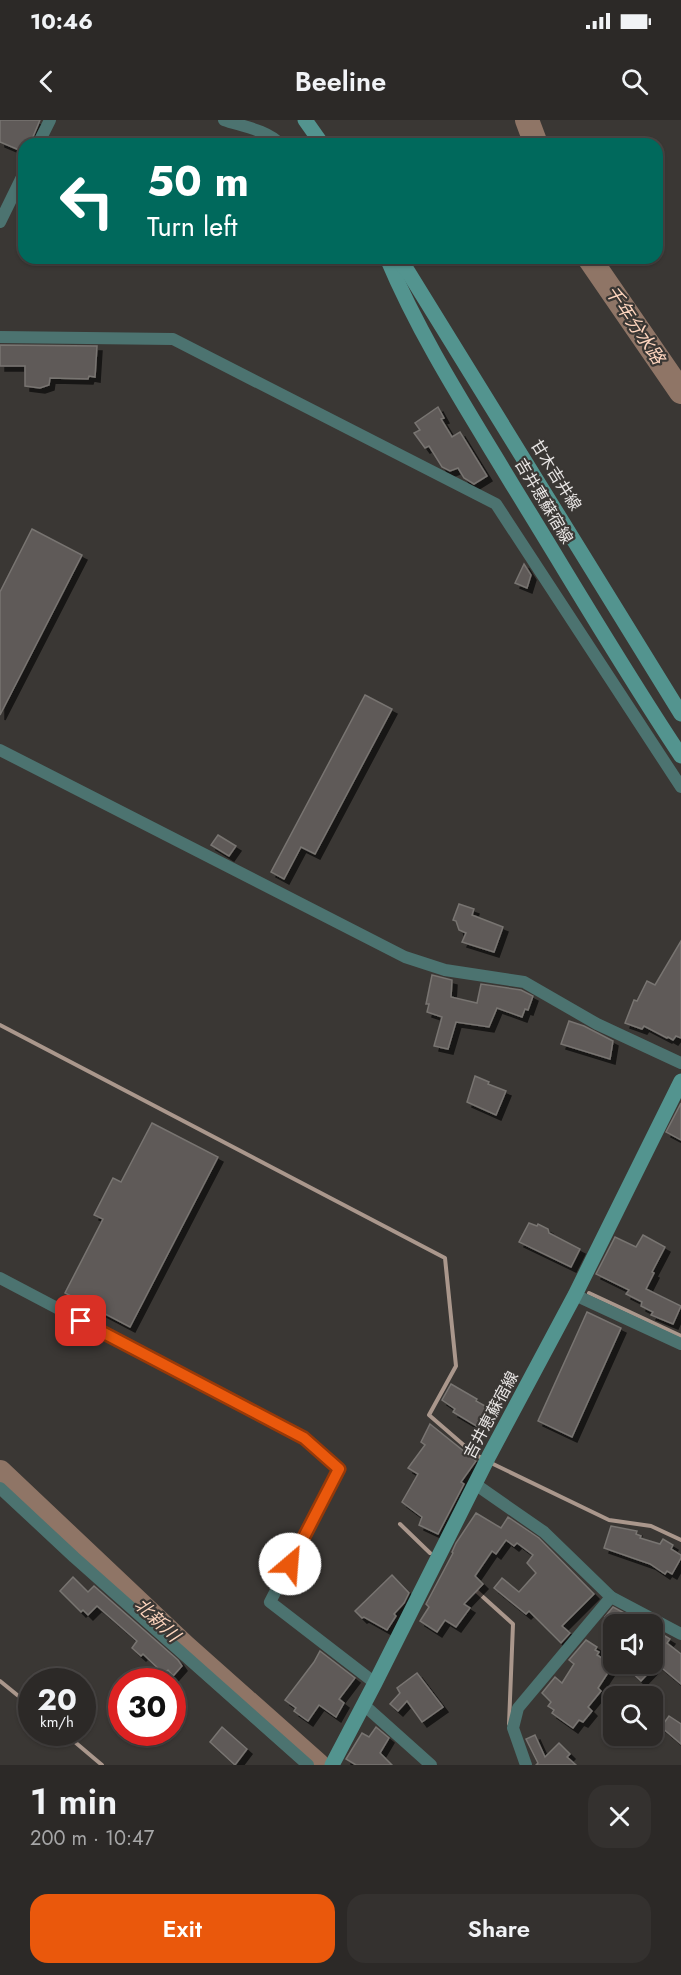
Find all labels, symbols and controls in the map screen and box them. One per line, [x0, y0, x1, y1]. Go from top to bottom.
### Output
text: 10:46 [30, 5, 93, 37]
text: Beeline [295, 62, 386, 101]
icon: back [30, 65, 63, 98]
icon: search [618, 65, 651, 98]
text: 50 m [147, 151, 249, 212]
icon: left [48, 162, 126, 240]
text: Turn left [147, 207, 237, 246]
water label: 千年分水路 [599, 280, 672, 371]
street label: 甘木吉井線 [525, 435, 587, 515]
street label: 吉井恵蘇宿線 [509, 454, 579, 548]
pin [55, 1295, 106, 1346]
icon: arrive [64, 1304, 97, 1337]
street label: 吉井恵蘇宿線 [458, 1367, 524, 1463]
position arrow [258, 1532, 322, 1596]
water label: 北新川 [128, 1592, 187, 1649]
map controls [603, 1614, 663, 1746]
button: sound [603, 1614, 663, 1674]
speed limit sign: 30 [108, 1668, 186, 1746]
text: 20 [37, 1678, 77, 1721]
button: search [603, 1686, 663, 1746]
text: km/h [40, 1711, 74, 1733]
text: 1 min [30, 1775, 117, 1827]
button: close [588, 1785, 651, 1848]
text: 200 m · 10:47 [30, 1824, 154, 1853]
button: Exit [30, 1894, 335, 1963]
button: Share [347, 1894, 651, 1963]

